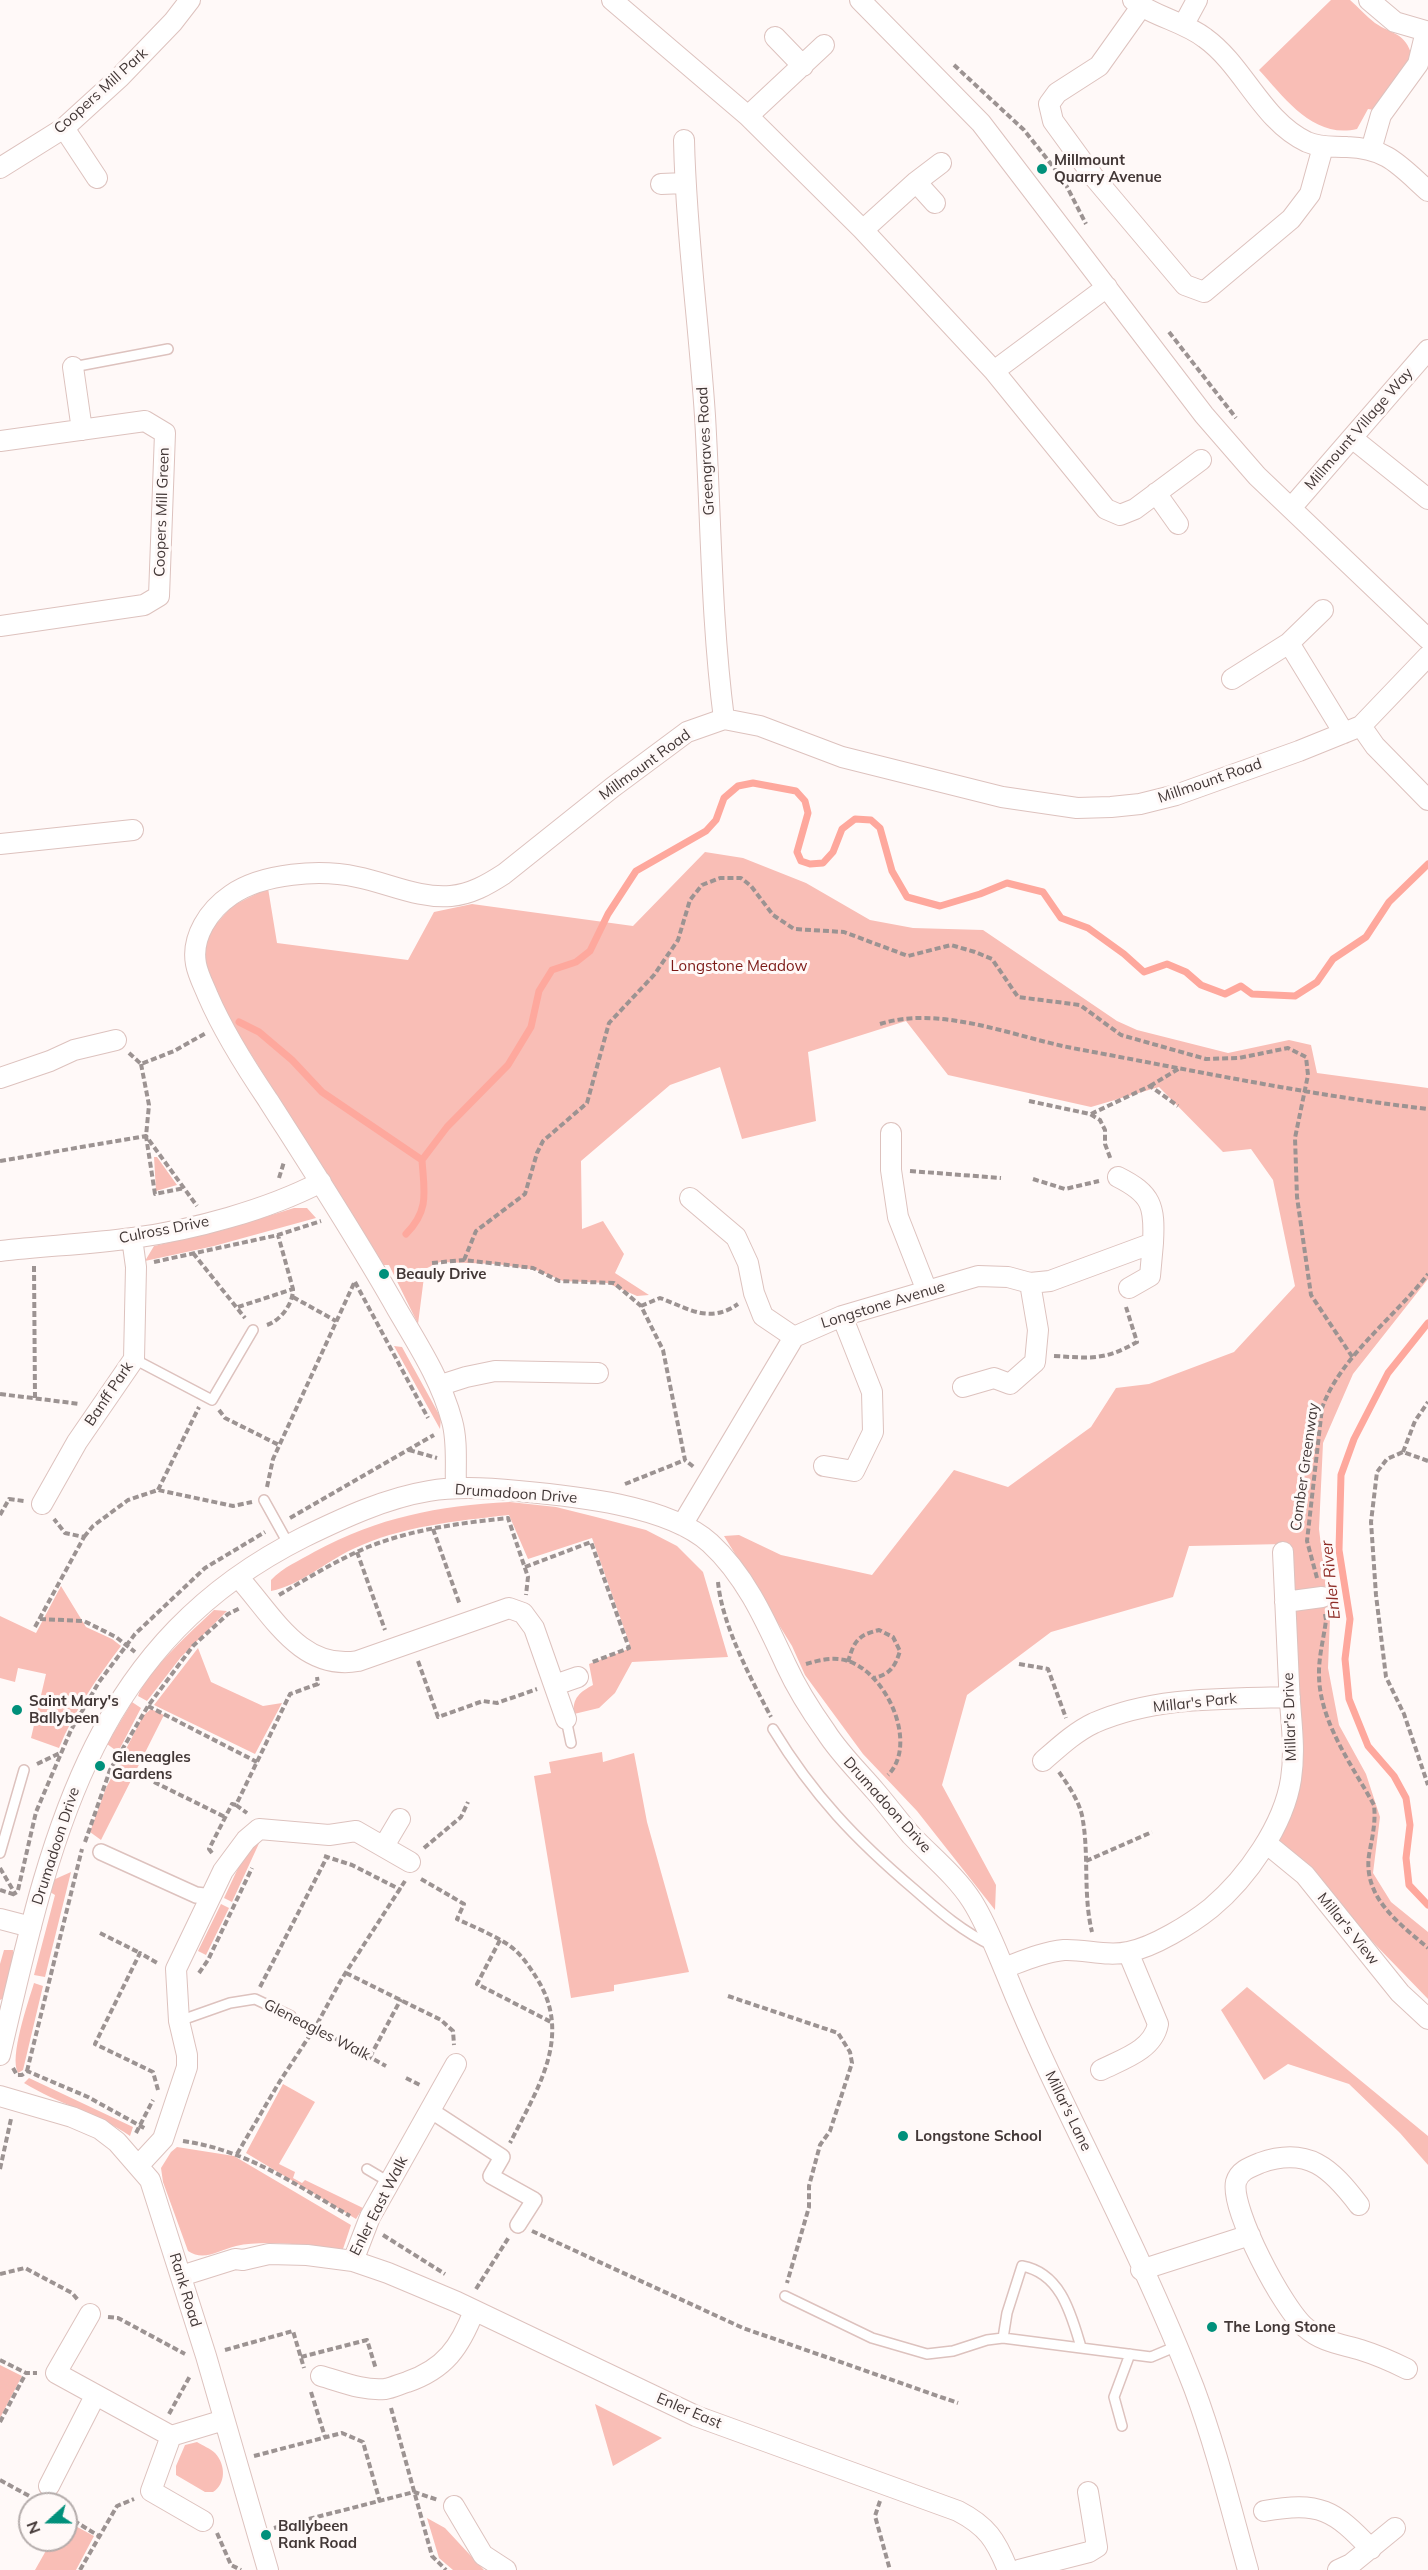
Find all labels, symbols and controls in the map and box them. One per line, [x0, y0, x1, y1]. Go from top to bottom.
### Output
street label: Coopers Mill Park [50, 44, 152, 138]
place label: Millmount Quarry Avenue [1054, 151, 1162, 186]
marker: Millmount Quarry Avenue [1035, 162, 1049, 176]
street label: Millmount Village Way [1301, 364, 1417, 494]
street label: Greengraves Road [694, 386, 718, 516]
street label: Coopers Mill Green [151, 447, 173, 577]
street label: Millmount Road [596, 726, 694, 804]
street label: Millmount Road [1156, 755, 1264, 807]
park label: Longstone Meadow [671, 957, 807, 975]
street label: Culross Drive [117, 1212, 211, 1248]
place label: Beauly Drive [396, 1265, 486, 1283]
marker: Beauly Drive [377, 1267, 391, 1281]
street label: Longstone Avenue [819, 1278, 947, 1332]
street label: Banff Park [81, 1359, 137, 1429]
street label: Comber Greenway [1287, 1402, 1323, 1532]
street label: Drumadoon Drive [454, 1481, 578, 1507]
water label: Enler River [1317, 1540, 1345, 1620]
street label: Millar's Drive [1279, 1672, 1301, 1762]
street label: Millar's Park [1152, 1690, 1238, 1716]
place label: Saint Mary's Ballybeen [29, 1692, 119, 1727]
marker: Saint Mary's Ballybeen [10, 1703, 24, 1717]
place label: Gleneagles Gardens [112, 1748, 191, 1783]
street label: Drumadoon Drive [839, 1753, 935, 1857]
marker: Gleneagles Gardens [93, 1759, 107, 1773]
street label: Drumadoon Drive [29, 1785, 83, 1907]
street label: Millar's View [1313, 1889, 1383, 1969]
street label: Gleneagles Walk [261, 1995, 373, 2065]
street label: Millar's Lane [1041, 2068, 1095, 2154]
place label: Longstone School [915, 2127, 1042, 2145]
marker: Longstone School [896, 2129, 910, 2143]
street label: Enler East Walk [346, 2153, 412, 2259]
street label: Rank Road [165, 2251, 205, 2329]
place label: The Long Stone [1224, 2318, 1336, 2336]
marker: The Long Stone [1205, 2320, 1219, 2334]
street label: Enler East [654, 2389, 724, 2433]
north arrow [18, 2492, 78, 2552]
place label: Ballybeen Rank Road [278, 2517, 357, 2552]
text: N [22, 2519, 45, 2537]
marker: Ballybeen Rank Road [259, 2528, 273, 2542]

